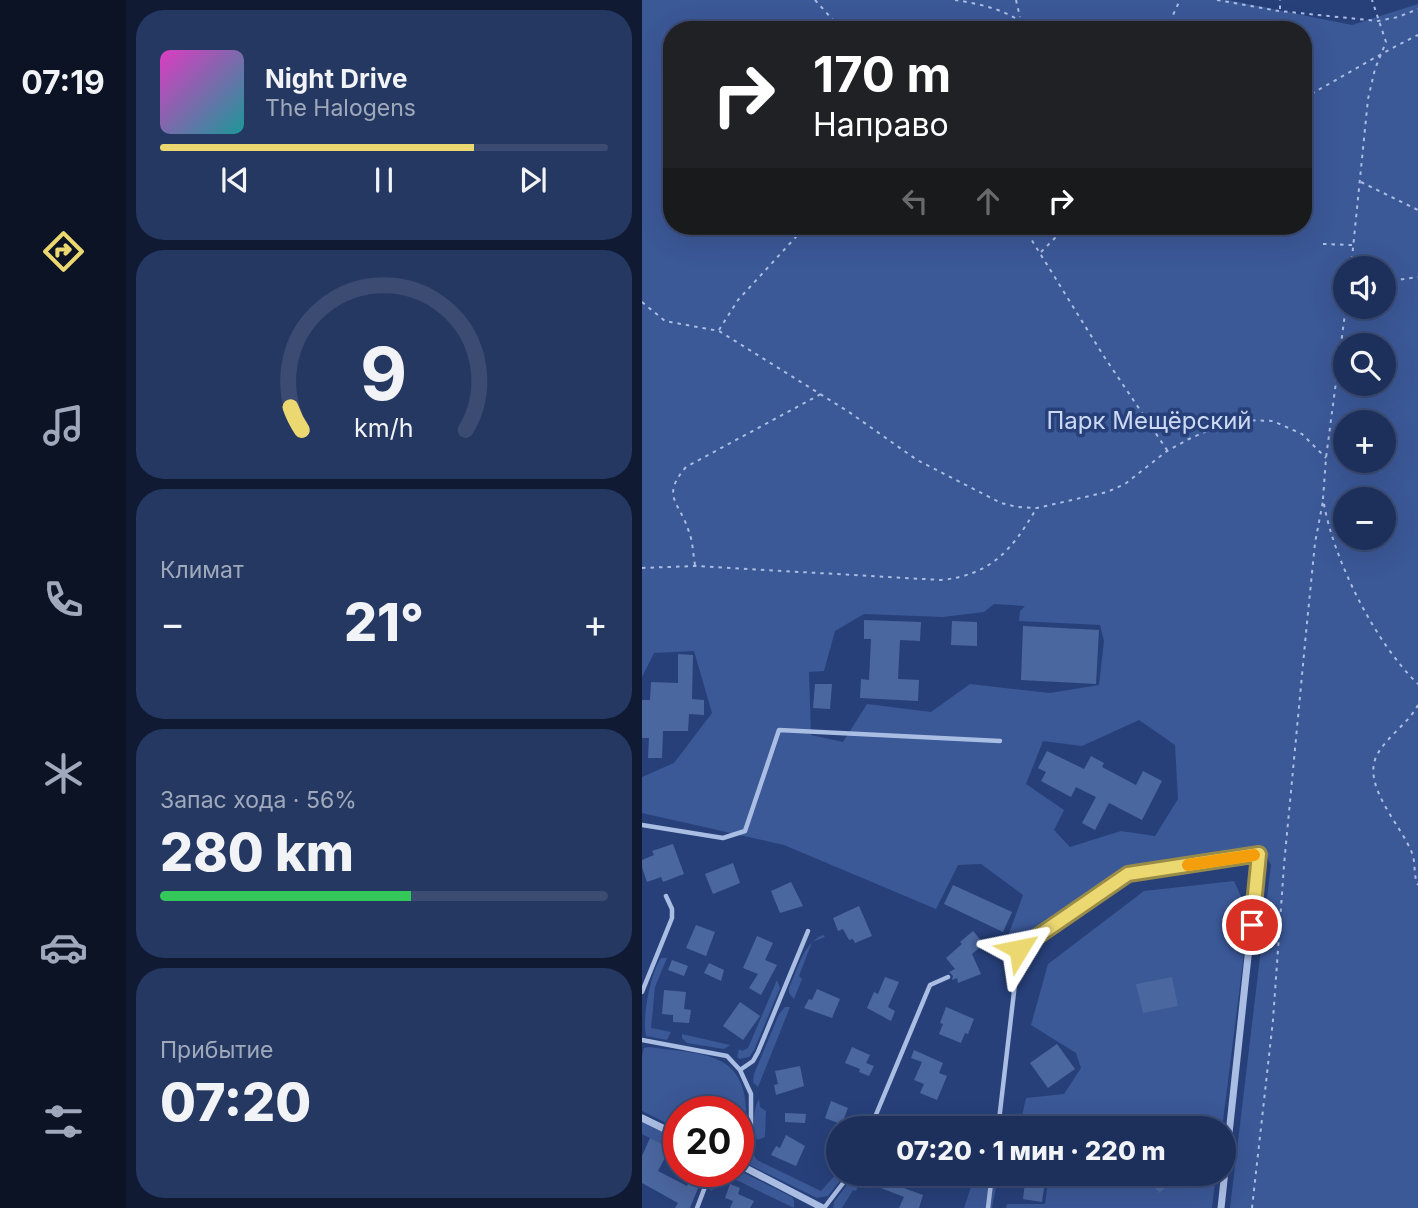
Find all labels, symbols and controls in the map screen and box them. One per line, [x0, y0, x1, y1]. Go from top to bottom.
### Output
text: 170 m [813, 45, 951, 104]
icon: right [698, 49, 789, 140]
text: 07:19 [21, 63, 105, 102]
text: Night Drive [265, 63, 407, 94]
text: The Halogens [265, 94, 416, 122]
text: Направо [813, 105, 949, 144]
icon: previous [216, 161, 254, 199]
icon: pause [365, 161, 403, 199]
icon: next [514, 161, 552, 199]
icon: left [896, 182, 934, 220]
icon: ahead [969, 182, 1007, 220]
icon: right [1042, 182, 1080, 220]
icon: directions [39, 227, 88, 276]
map controls [1333, 256, 1396, 550]
button: sound [1333, 256, 1396, 319]
text: 9 [360, 330, 408, 419]
button: search [1333, 333, 1396, 396]
icon: music [39, 401, 88, 450]
park label: Парк Мещёрский [1046, 406, 1252, 435]
button: + [1333, 410, 1396, 473]
text: km/h [354, 413, 414, 443]
button: − [1333, 487, 1396, 550]
text: Климат [160, 556, 244, 584]
icon: phone [39, 575, 88, 624]
text: 21° [344, 591, 424, 654]
text: − [160, 600, 185, 646]
text: + [583, 600, 608, 646]
icon: climate [39, 749, 88, 798]
text: Запас хода · 56% [160, 786, 357, 814]
text: 280 km [160, 821, 354, 884]
pin [1222, 895, 1282, 955]
icon: arrive [1233, 906, 1271, 944]
position arrow [982, 912, 1056, 986]
icon: car [39, 923, 88, 972]
text: Прибытие [160, 1036, 273, 1064]
text: 07:20 [160, 1071, 311, 1134]
speed limit sign: 20 [663, 1096, 754, 1187]
icon: filters [39, 1097, 88, 1146]
text: 07:20 · 1 мин · 220 m [896, 1135, 1166, 1166]

